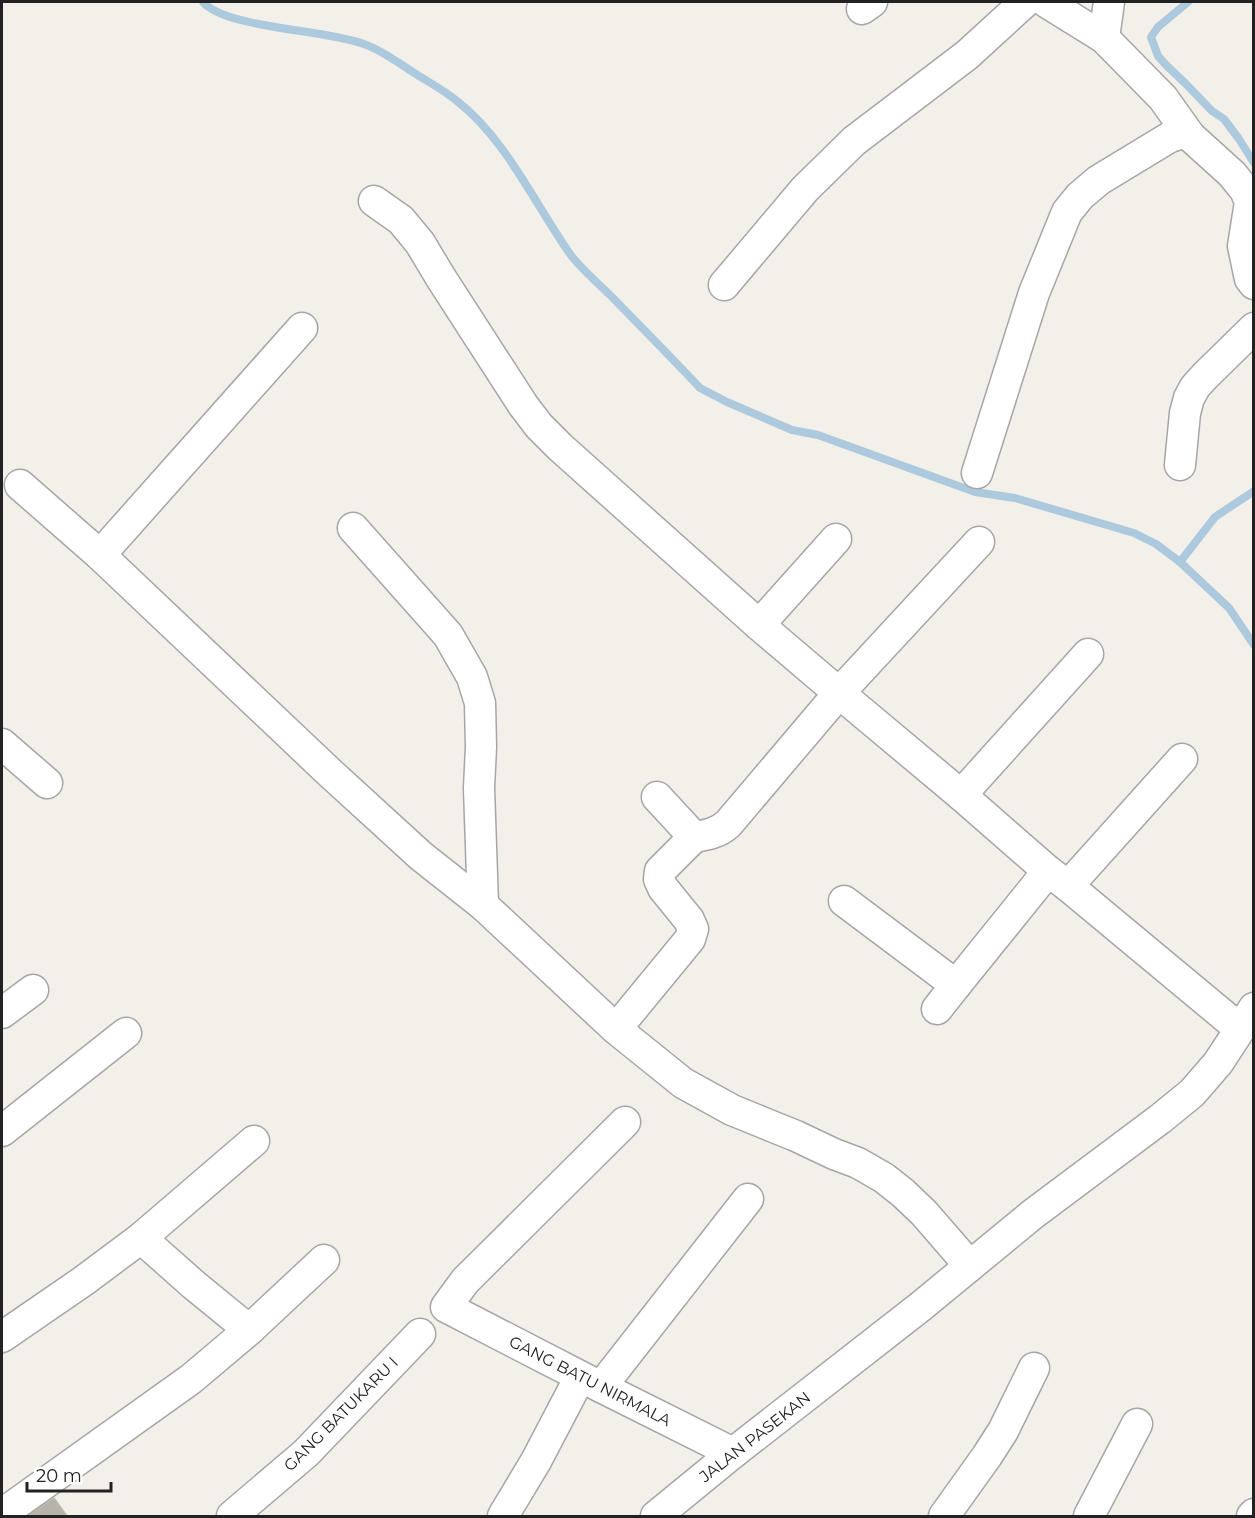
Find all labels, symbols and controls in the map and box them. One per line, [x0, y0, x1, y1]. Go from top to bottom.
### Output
street label: GANG BATU NIRMALA [506, 1332, 675, 1430]
street label: GANG BATUKARU I [280, 1353, 402, 1475]
street label: JALAN PASEKAN [695, 1388, 814, 1487]
scale bar [27, 1455, 111, 1493]
text: 20 m [36, 1465, 82, 1487]

